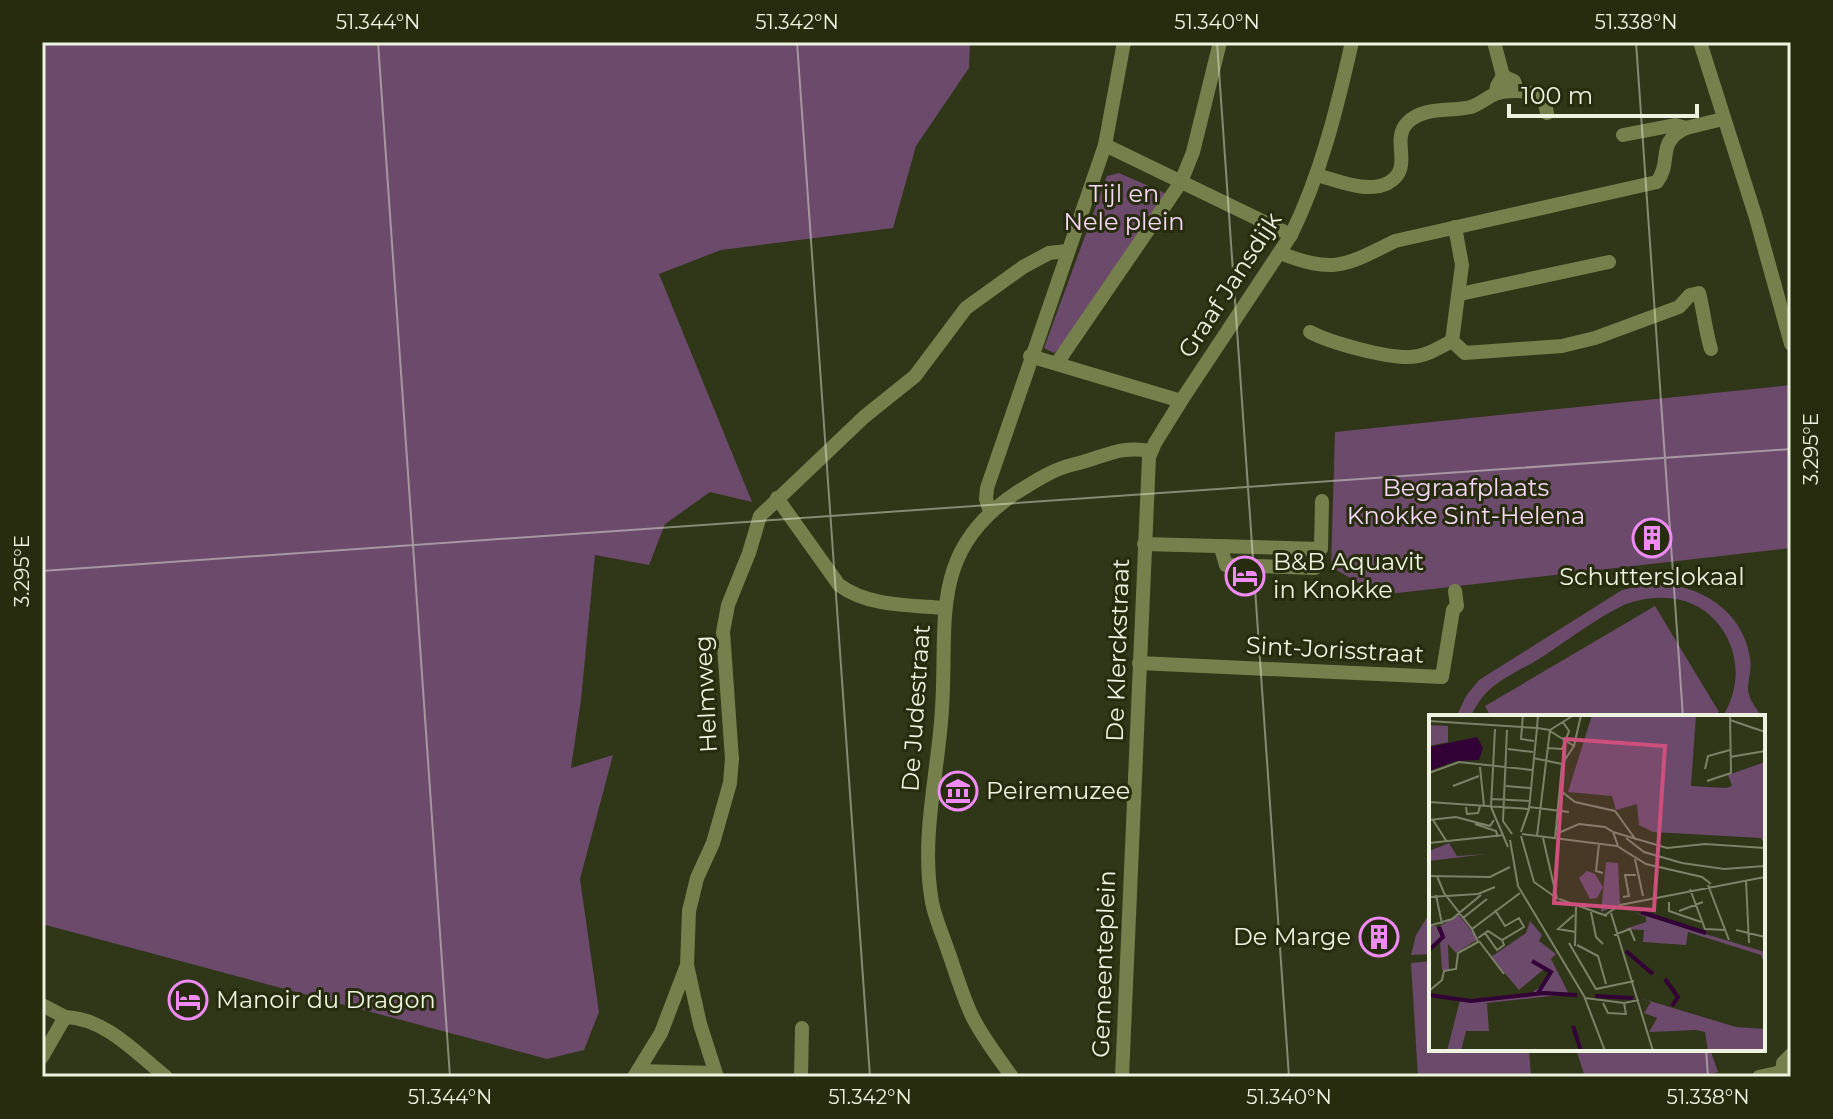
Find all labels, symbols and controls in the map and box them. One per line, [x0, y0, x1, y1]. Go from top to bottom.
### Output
text: 51.344°N [336, 10, 420, 34]
text: 51.342°N [755, 10, 839, 34]
text: 51.340°N [1174, 10, 1260, 34]
text: 51.338°N [1595, 10, 1677, 34]
scale bar [1509, 68, 1697, 118]
text: 100 m [1521, 81, 1593, 110]
park label: Tijl en Nele plein [1063, 179, 1185, 236]
street label: Graaf Jansdijk [1172, 206, 1288, 363]
text: 3.295°E [1799, 413, 1823, 485]
park label: Begraafplaats Knokke Sint-Helena [1347, 473, 1585, 530]
building icon: Schutterslokaal [1631, 517, 1673, 559]
text: 3.295°E [10, 535, 34, 607]
place label: B&B Aquavit in Knokke [1273, 547, 1424, 604]
hotel icon: B&B Aquavit in Knokke [1224, 555, 1266, 597]
street label: De Klerckstraat [1100, 558, 1135, 742]
place label: Schutterslokaal [1559, 562, 1745, 591]
street label: De Judestraat [895, 623, 936, 793]
street label: Sint-Jorisstraat [1245, 630, 1425, 669]
street label: Helmweg [688, 635, 723, 753]
inset map [1429, 715, 1765, 1051]
museum icon: Peiremuzee [937, 770, 979, 812]
place label: Peiremuzee [986, 776, 1130, 805]
street label: Gemeenteplein [1086, 870, 1121, 1058]
building icon: De Marge [1358, 916, 1400, 958]
place label: De Marge [1233, 922, 1351, 951]
hotel icon: Manoir du Dragon [167, 979, 209, 1021]
place label: Manoir du Dragon [216, 985, 436, 1014]
text: 51.344°N [408, 1085, 492, 1109]
text: 51.342°N [828, 1085, 912, 1109]
text: 51.340°N [1246, 1085, 1332, 1109]
text: 51.338°N [1667, 1085, 1749, 1109]

